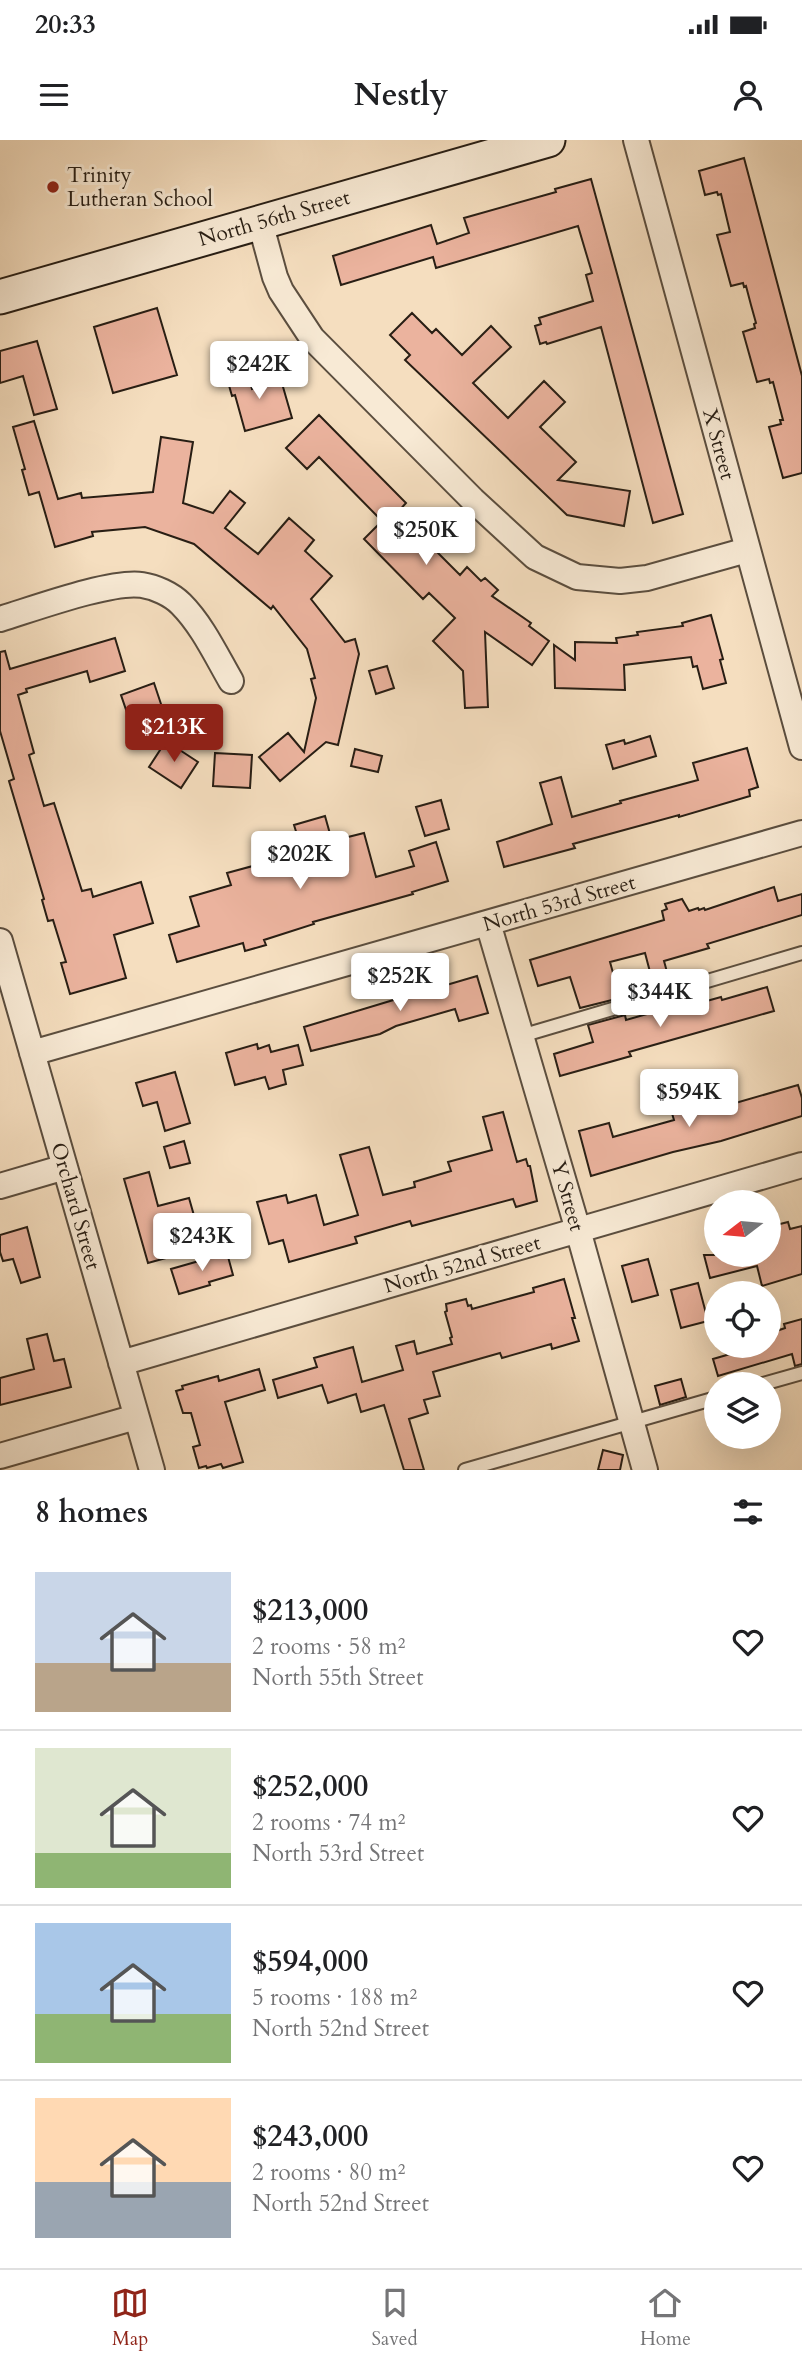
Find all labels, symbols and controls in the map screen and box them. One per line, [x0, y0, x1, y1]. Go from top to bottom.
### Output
text: 20:33 [35, 7, 96, 42]
text: Nestly [354, 73, 448, 117]
icon: menu [35, 76, 73, 114]
icon: person [729, 76, 767, 114]
place label: Trinity Lutheran School [67, 161, 213, 214]
marker: Trinity Lutheran School [45, 179, 61, 195]
street label: North 56th Street [195, 183, 354, 254]
pin: $242K [210, 342, 308, 401]
text: $242K [226, 348, 292, 379]
street label: X Street [695, 405, 742, 483]
pin: $250K [377, 508, 475, 567]
text: $250K [393, 514, 459, 545]
pin: $213K [125, 704, 223, 764]
text: $213K [141, 711, 207, 742]
pin: $202K [251, 832, 349, 891]
text: $202K [267, 838, 333, 869]
street label: North 53rd Street [480, 868, 639, 939]
pin: $252K [351, 954, 449, 1013]
text: $252K [367, 960, 433, 991]
pin: $344K [611, 970, 709, 1029]
text: $344K [627, 976, 693, 1007]
pin: $594K [640, 1070, 738, 1129]
text: $594K [656, 1076, 722, 1107]
street label: Orchard Street [44, 1139, 108, 1273]
street label: Y Street [544, 1158, 591, 1235]
north arrow [704, 1190, 780, 1267]
map controls [704, 1190, 781, 1449]
pin: $243K [153, 1214, 251, 1273]
text: $243K [169, 1220, 235, 1251]
street label: North 52nd Street [381, 1228, 544, 1301]
button: locate [704, 1281, 781, 1358]
button: layers [704, 1372, 781, 1449]
text: 8 homes [35, 1492, 148, 1533]
icon: filters [729, 1493, 767, 1531]
text: $213,000 [252, 1590, 368, 1631]
icon: home [91, 1600, 175, 1684]
icon: heart [729, 1623, 767, 1661]
text: 2 rooms · 58 m² [252, 1631, 405, 1662]
text: North 55th Street [252, 1662, 423, 1693]
text: $252,000 [252, 1766, 368, 1807]
icon: home [91, 1776, 175, 1860]
icon: heart [729, 1799, 767, 1837]
text: 2 rooms · 74 m² [252, 1807, 405, 1838]
text: North 53rd Street [252, 1838, 424, 1869]
text: $594,000 [252, 1941, 368, 1982]
icon: home [91, 1951, 175, 2035]
icon: heart [729, 1974, 767, 2012]
text: 5 rooms · 188 m² [252, 1982, 417, 2013]
text: North 52nd Street [252, 2013, 429, 2044]
text: $243,000 [252, 2116, 368, 2157]
icon: home [91, 2126, 175, 2210]
icon: heart [729, 2149, 767, 2187]
text: 2 rooms · 80 m² [252, 2157, 405, 2188]
text: North 52nd Street [252, 2188, 429, 2219]
tab: Map [111, 2284, 149, 2352]
tab: Saved [372, 2284, 418, 2352]
tab: Home [640, 2284, 691, 2352]

